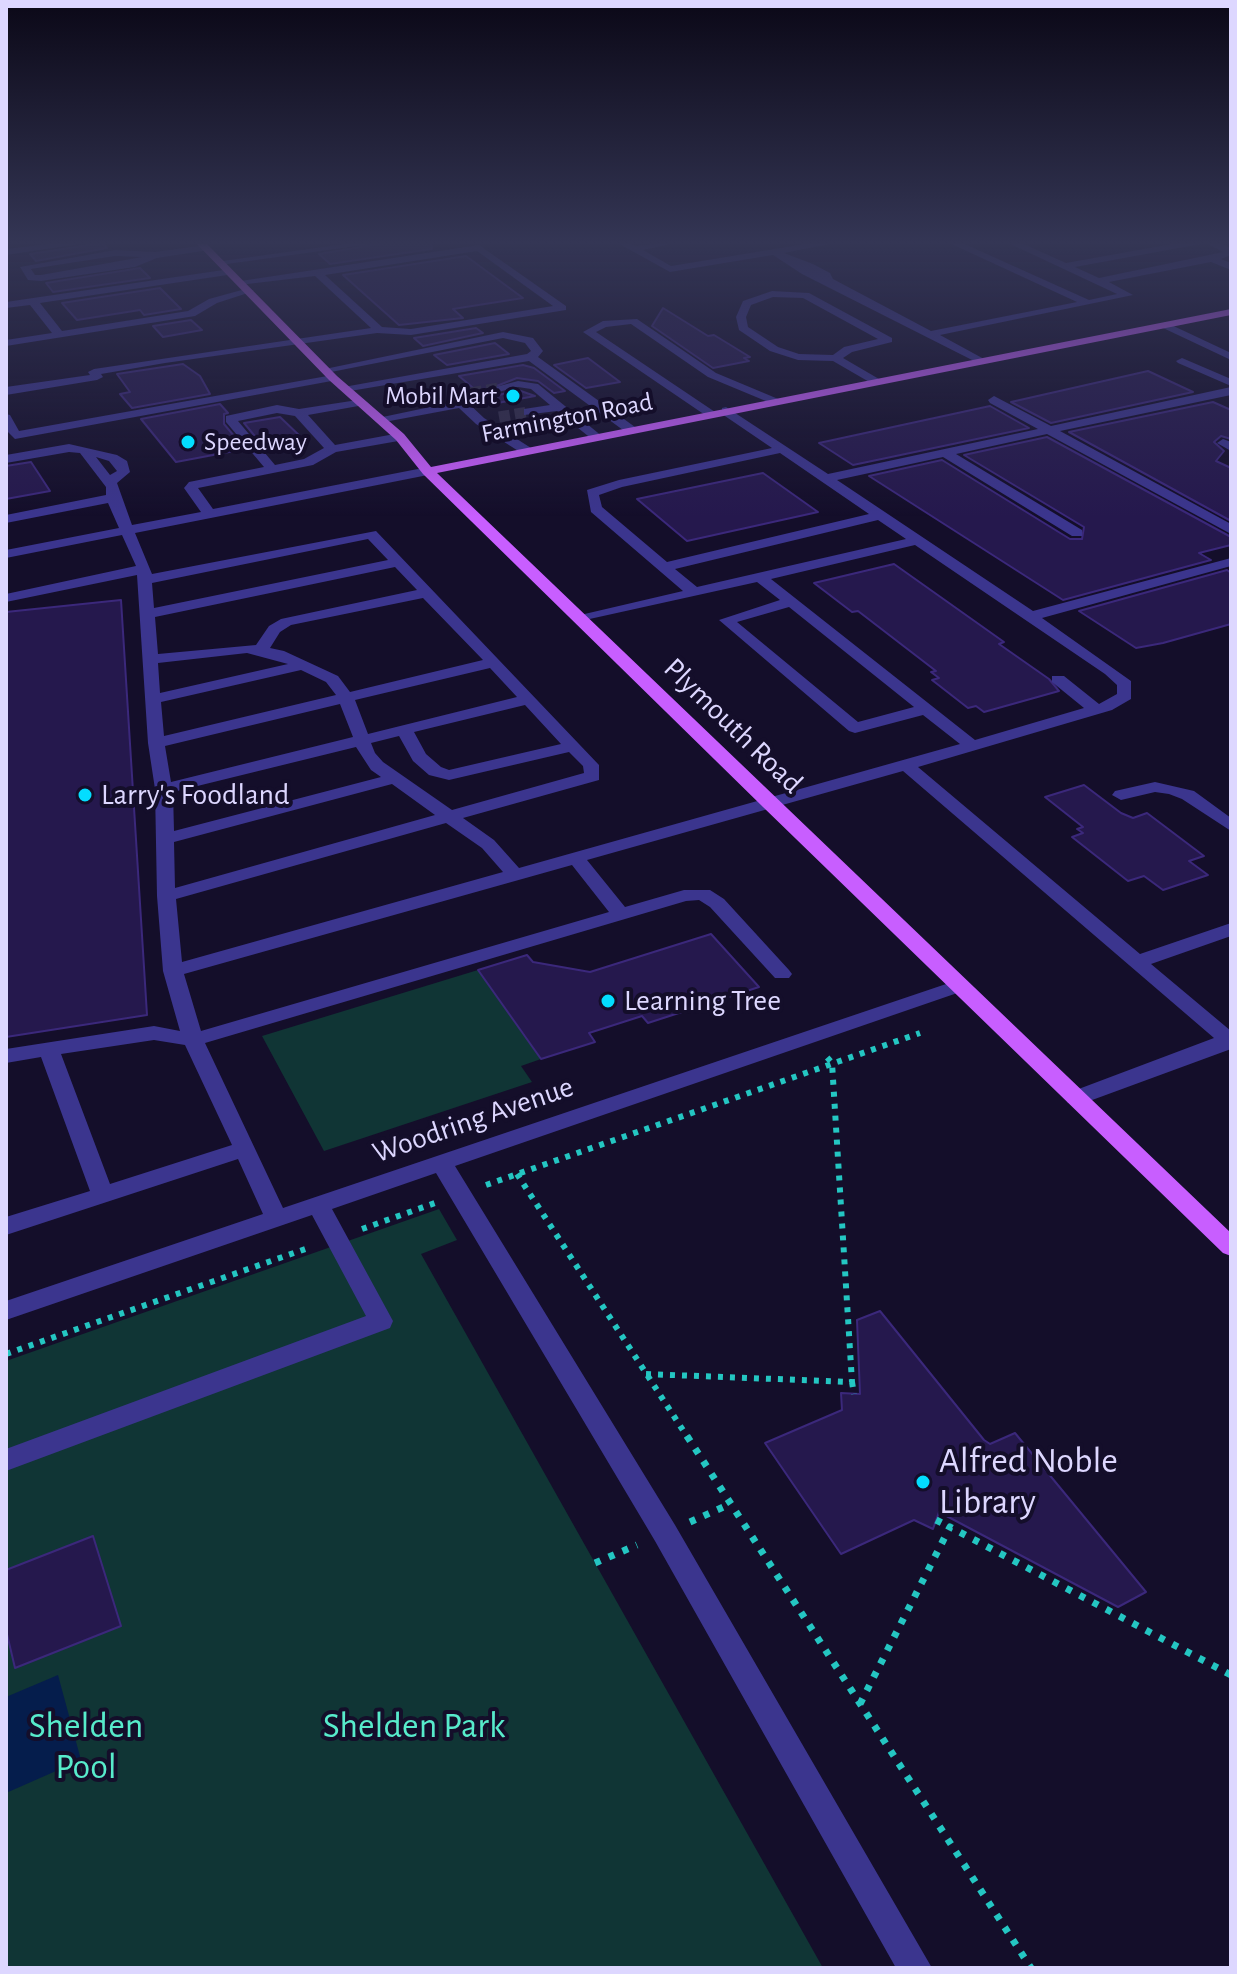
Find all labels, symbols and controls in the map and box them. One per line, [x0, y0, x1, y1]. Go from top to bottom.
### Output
place label: Mobil Mart [385, 380, 497, 412]
street label: Farmington Road [479, 386, 655, 450]
marker: Mobil Mart [504, 387, 522, 405]
place label: Speedway [204, 426, 307, 458]
marker: Speedway [179, 433, 197, 451]
street label: Plymouth Road [656, 651, 810, 801]
place label: Larry's Foodland [101, 777, 290, 813]
marker: Larry's Foodland [76, 786, 94, 804]
place label: Learning Tree [624, 983, 781, 1019]
marker: Learning Tree [599, 992, 617, 1010]
street label: Woodring Avenue [368, 1069, 578, 1171]
place label: Alfred Noble Library [939, 1439, 1118, 1524]
marker: Alfred Noble Library [914, 1473, 932, 1491]
park label: Shelden Pool [29, 1704, 143, 1789]
park label: Shelden Park [323, 1704, 505, 1748]

